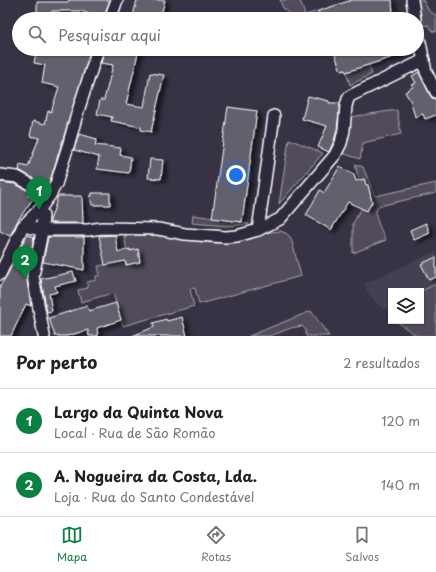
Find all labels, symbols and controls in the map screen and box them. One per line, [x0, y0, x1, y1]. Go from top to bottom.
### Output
search box [12, 12, 424, 56]
icon: search [26, 23, 48, 45]
text: Pesquisar aqui [58, 23, 161, 46]
your location [226, 165, 246, 185]
pin: 1 [26, 177, 52, 210]
pin: 2 [12, 246, 38, 279]
map controls [388, 288, 424, 324]
button: layers [388, 288, 424, 324]
text: Por perto [16, 349, 97, 375]
text: 2 resultados [343, 353, 420, 372]
text: Largo da Quinta Nova [54, 400, 224, 423]
text: 1 [26, 411, 32, 430]
text: 120 m [381, 411, 420, 430]
text: Local · Rua de São Romão [54, 423, 216, 442]
text: A. Nogueira da Costa, Lda. [54, 464, 257, 487]
text: 2 [24, 475, 34, 494]
text: 140 m [381, 475, 420, 494]
text: Loja · Rua do Santo Condestável [54, 487, 254, 506]
tab: Mapa [57, 524, 87, 565]
tab: Rotas [201, 524, 231, 565]
tab: Salvos [345, 524, 379, 565]

